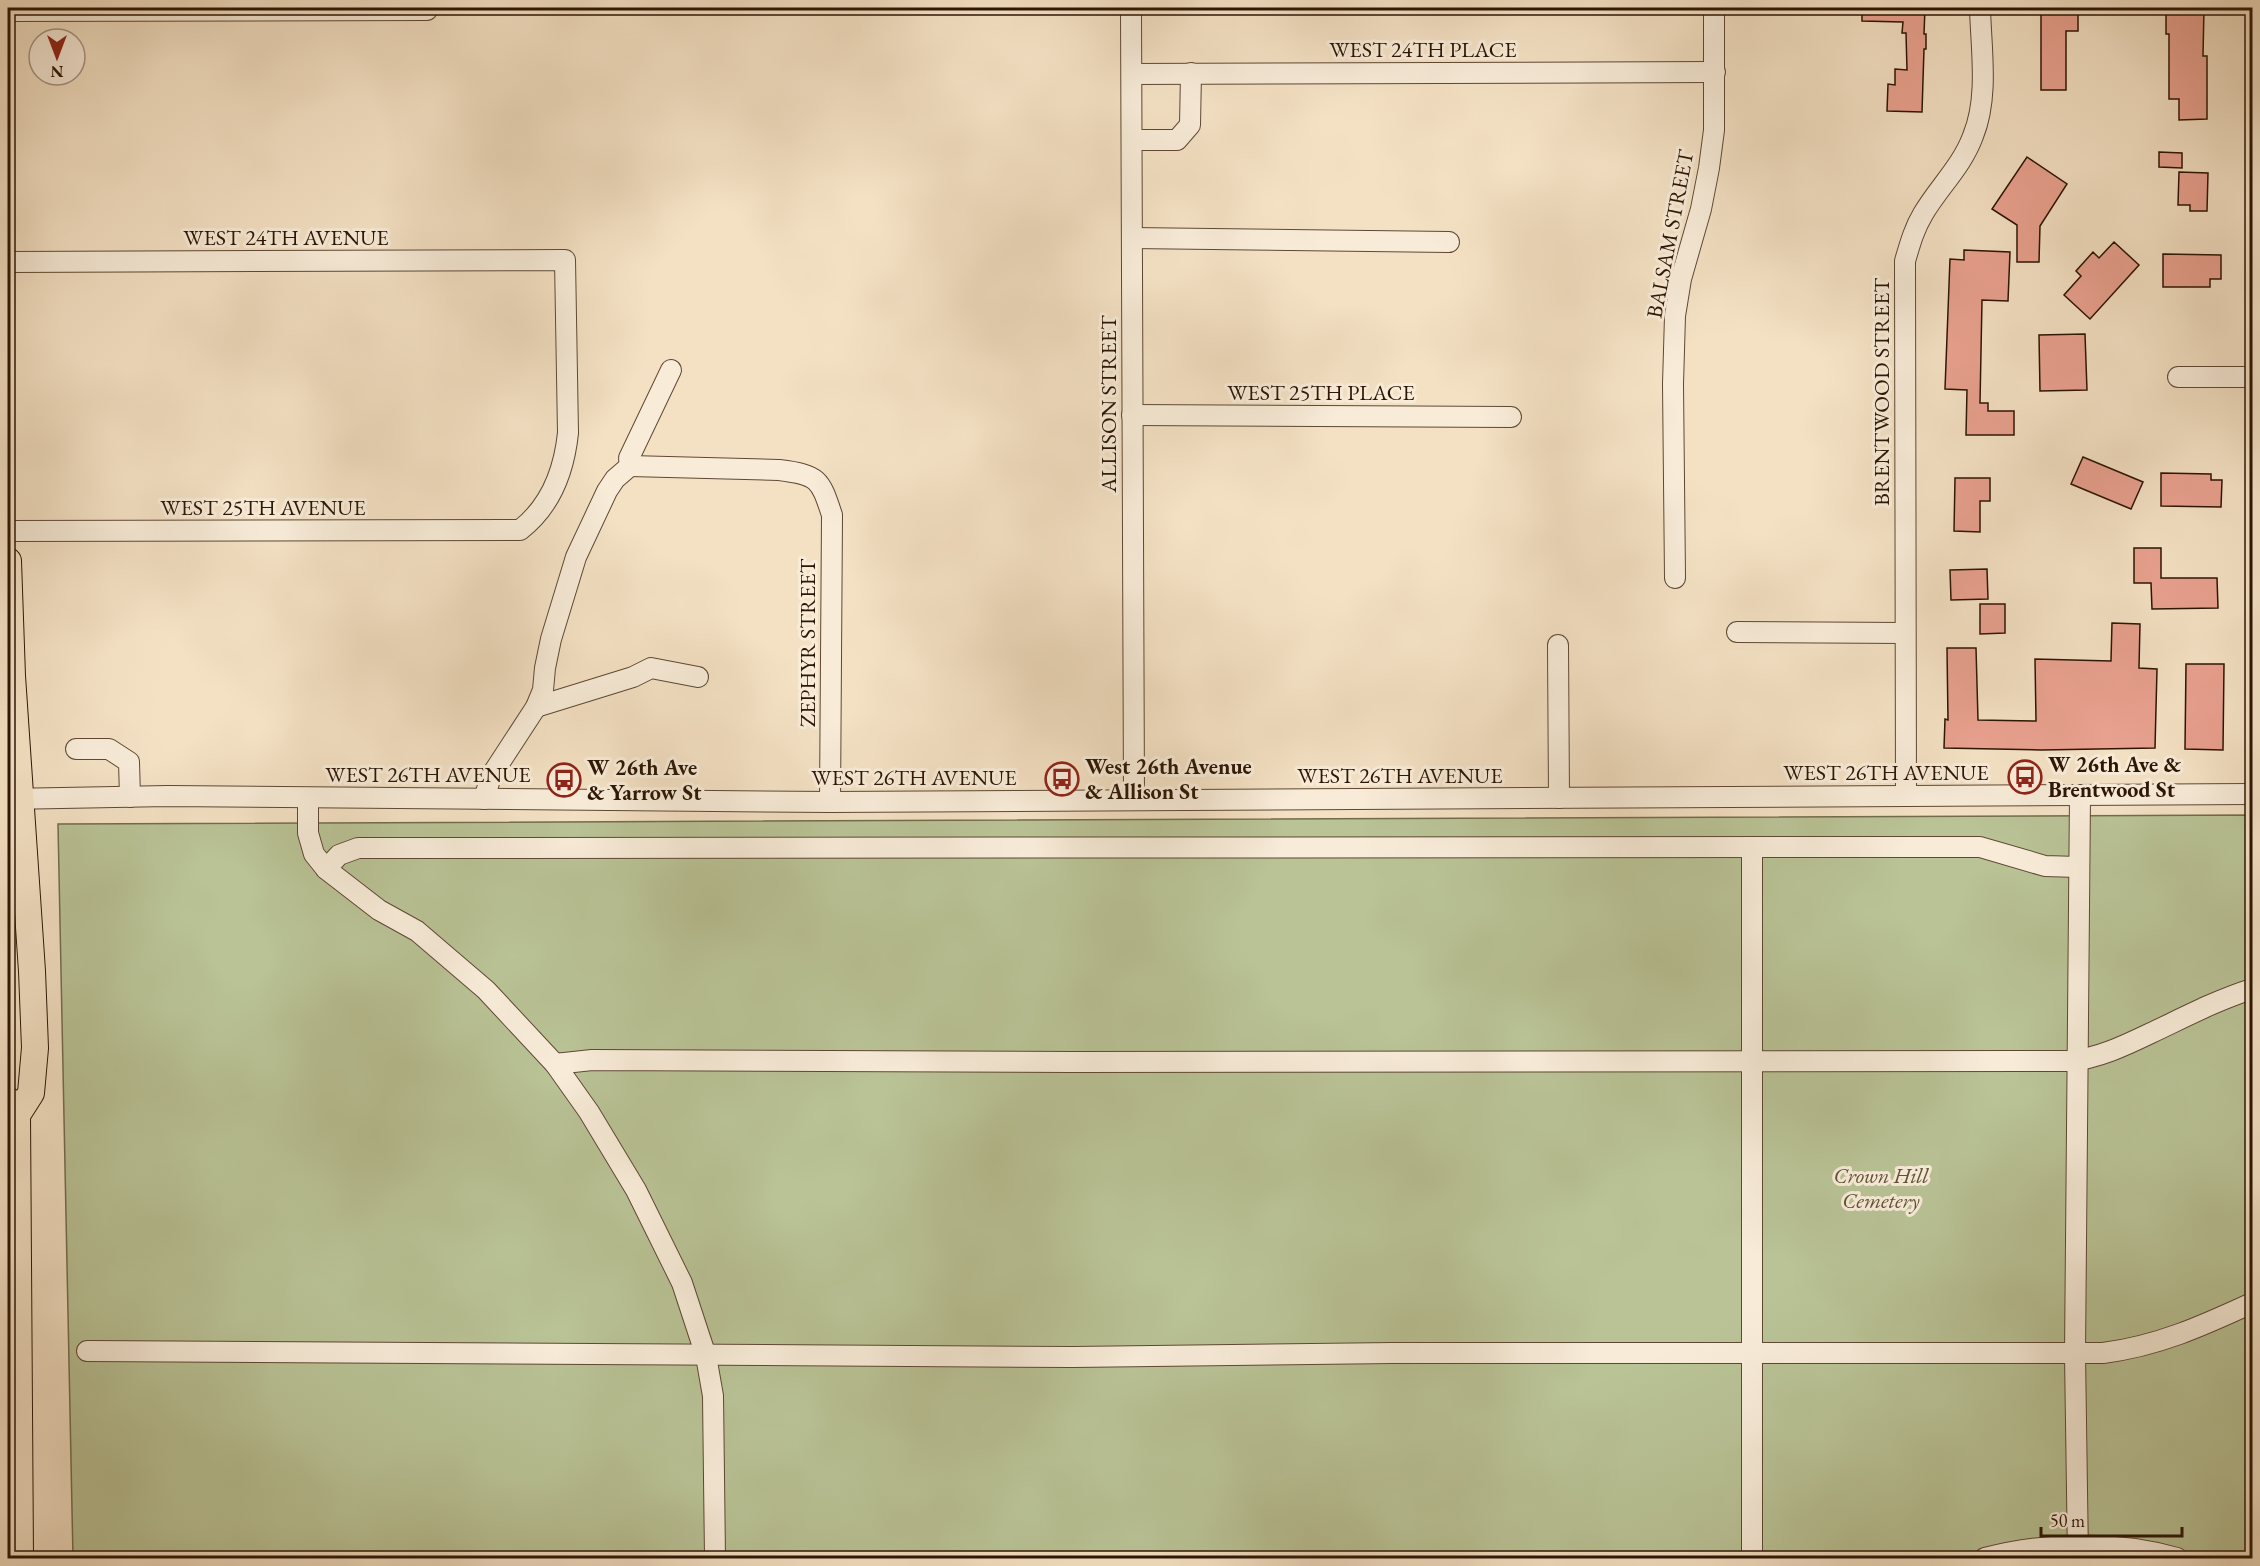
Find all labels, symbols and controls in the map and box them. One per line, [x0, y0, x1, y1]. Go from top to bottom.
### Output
north arrow [27, 27, 87, 87]
street label: WEST 24TH PLACE [1329, 35, 1517, 64]
text: N [50, 61, 63, 82]
street label: BALSAM STREET [1639, 147, 1701, 321]
street label: WEST 24TH AVENUE [183, 223, 389, 252]
street label: BRENTWOOD STREET [1867, 278, 1896, 506]
street label: ALLISON STREET [1094, 315, 1123, 494]
street label: WEST 25TH PLACE [1227, 378, 1415, 407]
street label: WEST 25TH AVENUE [160, 493, 366, 522]
street label: ZEPHYR STREET [793, 558, 822, 727]
place label: W 26th Ave & Brentwood St [2048, 750, 2181, 804]
place label: West 26th Avenue & Allison St [1085, 752, 1252, 806]
place label: W 26th Ave & Yarrow St [587, 753, 702, 807]
street label: WEST 26TH AVENUE [1783, 758, 1989, 787]
bus stop icon: W 26th Ave & Brentwood St [2007, 759, 2043, 795]
street label: WEST 26TH AVENUE [325, 760, 531, 789]
bus stop icon: West 26th Avenue & Allison St [1044, 761, 1080, 797]
street label: WEST 26TH AVENUE [1297, 761, 1503, 790]
bus stop icon: W 26th Ave & Yarrow St [546, 762, 582, 798]
street label: WEST 26TH AVENUE [811, 763, 1017, 792]
park label: Crown Hill Cemetery [1834, 1161, 1929, 1215]
scale bar [2041, 1500, 2182, 1538]
text: 50 m [2050, 1509, 2085, 1532]

